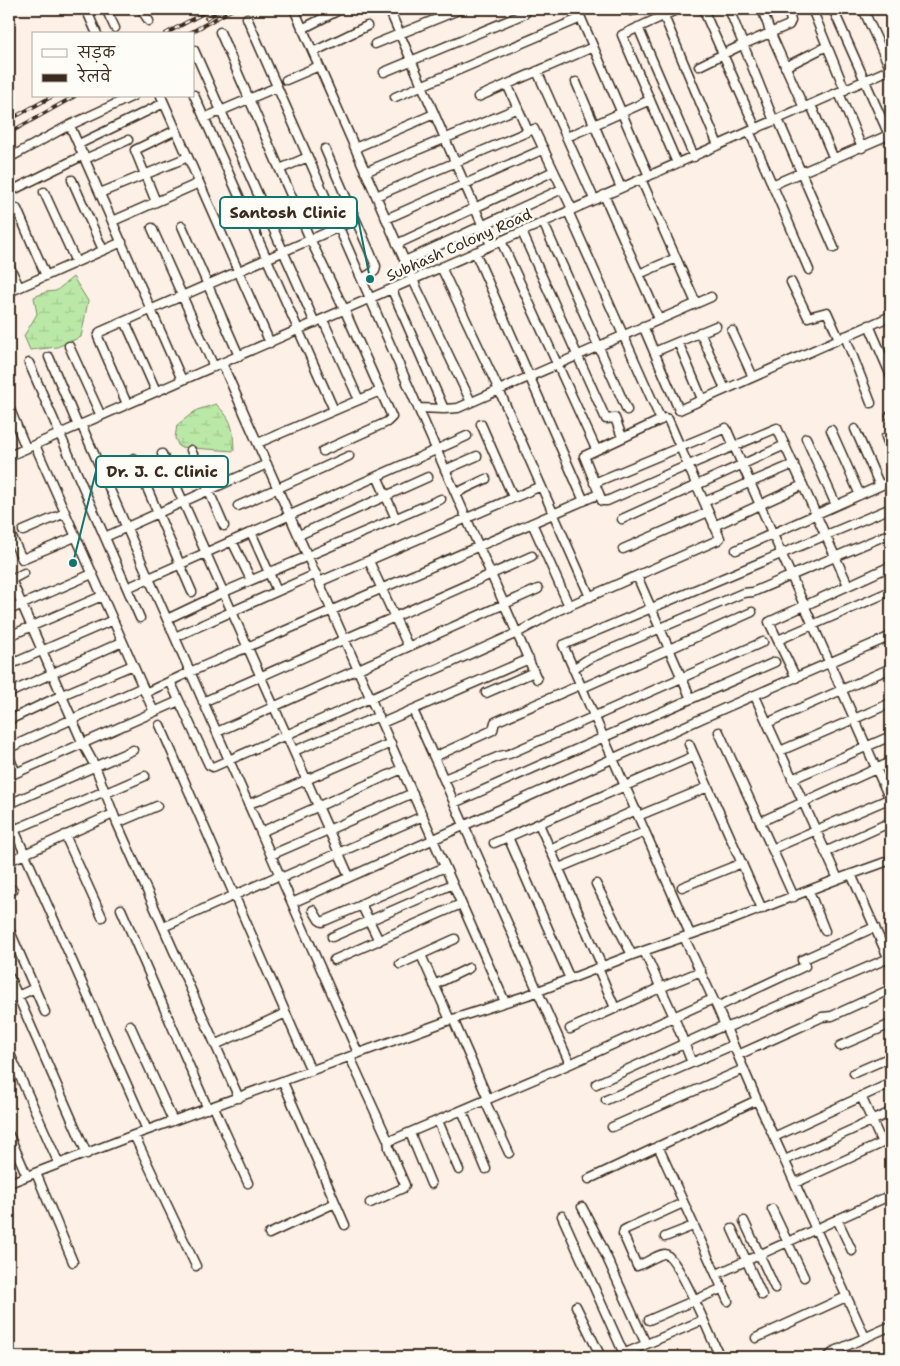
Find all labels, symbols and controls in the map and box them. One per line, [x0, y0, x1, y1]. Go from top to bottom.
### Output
legend [32, 32, 195, 98]
text: सड़क [77, 43, 116, 63]
text: रेलवे [76, 63, 112, 87]
callout: Santosh Clinic [220, 197, 357, 228]
text: Santosh Clinic [230, 202, 346, 223]
street label: Subhash Colony Road [383, 204, 535, 286]
callout: Dr. J. C. Clinic [96, 456, 228, 487]
text: Dr. J. C. Clinic [106, 461, 218, 482]

